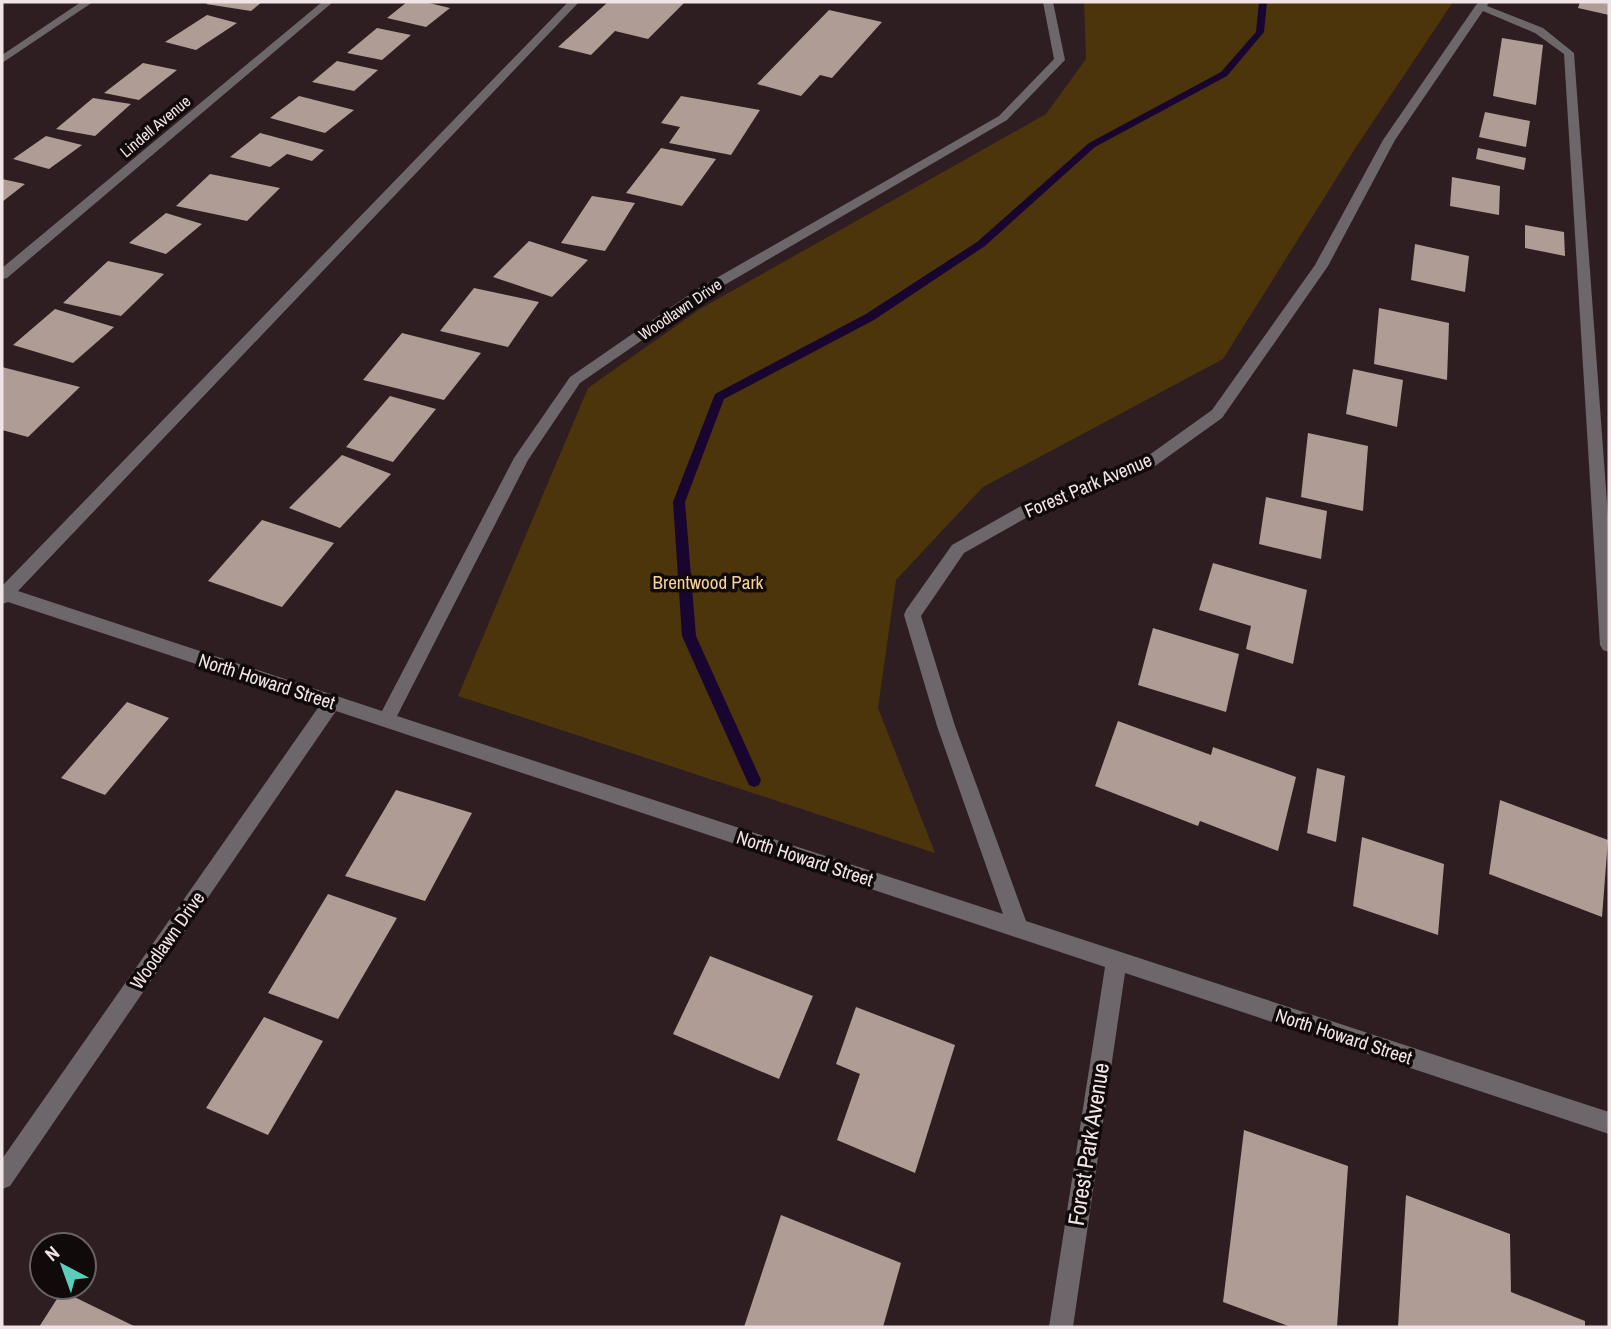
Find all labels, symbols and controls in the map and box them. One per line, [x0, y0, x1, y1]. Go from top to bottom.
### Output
street label: Lindell Avenue [115, 90, 195, 162]
street label: Woodlawn Drive [634, 273, 726, 345]
street label: Forest Park Avenue [1020, 447, 1156, 523]
park label: Brentwood Park [653, 569, 764, 595]
street label: North Howard Street [195, 647, 339, 716]
street label: North Howard Street [733, 824, 877, 893]
street label: Woodlawn Drive [124, 886, 210, 994]
street label: North Howard Street [1272, 1002, 1416, 1071]
street label: Forest Park Avenue [1060, 1060, 1116, 1228]
north arrow [28, 1231, 98, 1301]
text: N [39, 1240, 65, 1267]

